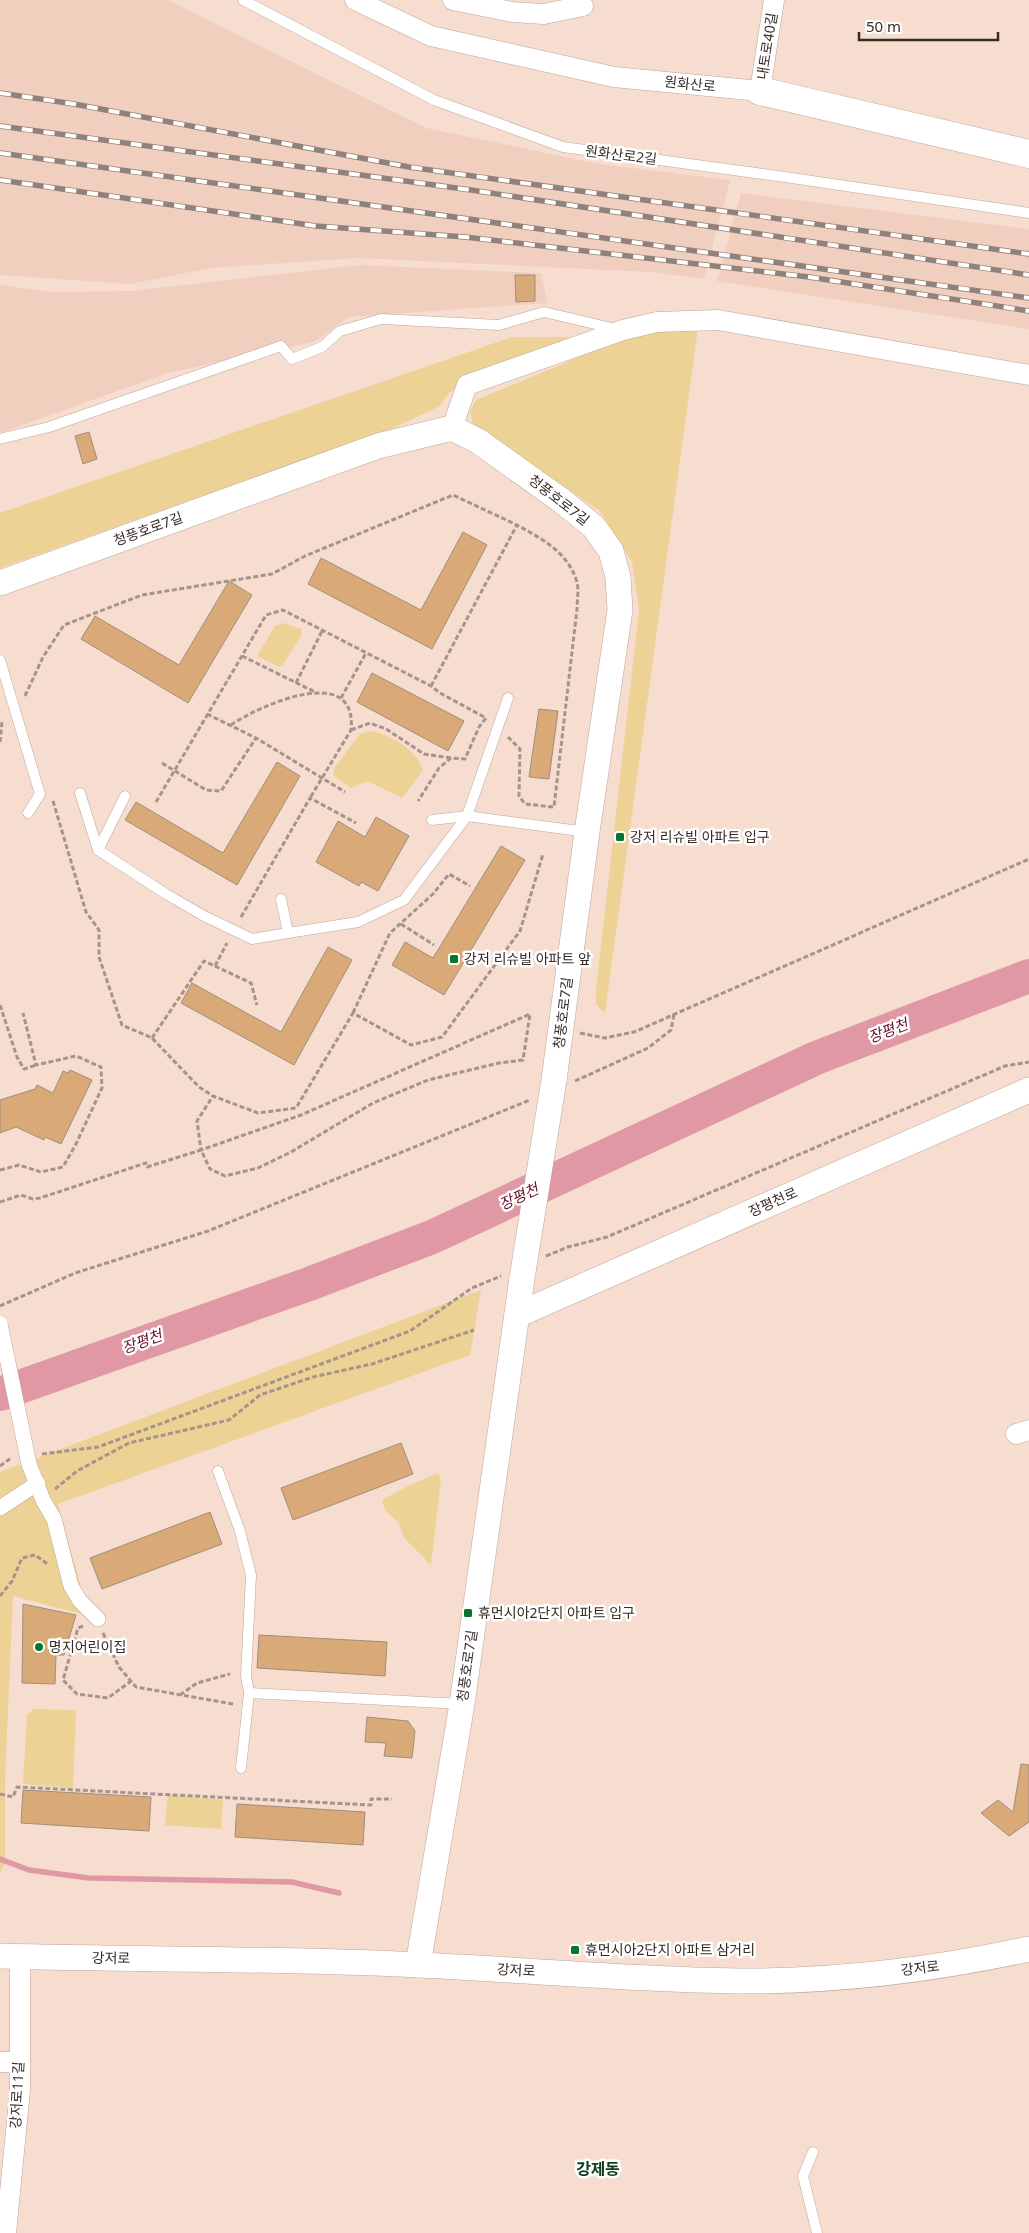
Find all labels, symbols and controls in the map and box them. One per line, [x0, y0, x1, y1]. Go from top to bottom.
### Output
scale bar [859, 10, 998, 42]
street label: 내토로40길 [752, 11, 781, 81]
text: 50 m [866, 16, 901, 36]
street label: 원화산로 [663, 71, 717, 96]
street label: 원화산로2길 [584, 141, 658, 168]
street label: 청풍호로7길 [525, 470, 594, 529]
street label: 청풍호로7길 [111, 507, 185, 550]
place label: 강저 리슈빌 아파트 입구 [630, 827, 770, 846]
marker: 강저 리슈빌 아파트 입구 [614, 831, 626, 843]
place label: 강저 리슈빌 아파트 앞 [464, 949, 591, 968]
marker: 강저 리슈빌 아파트 앞 [448, 953, 460, 965]
street label: 청풍호로7길 [549, 976, 576, 1050]
water label: 장평천 [865, 1013, 913, 1047]
water label: 장평천 [496, 1177, 544, 1214]
street label: 장평천로 [745, 1182, 800, 1221]
water label: 장평천 [119, 1324, 167, 1358]
place label: 휴먼시아2단지 아파트 입구 [478, 1603, 635, 1622]
marker: 휴먼시아2단지 아파트 입구 [462, 1607, 474, 1619]
street label: 청풍호로7길 [452, 1629, 481, 1703]
place label: 명지어린이집 [49, 1637, 126, 1656]
marker: 명지어린이집 [33, 1641, 45, 1653]
place label: 휴먼시아2단지 아파트 삼거리 [585, 1940, 755, 1959]
marker: 휴먼시아2단지 아파트 삼거리 [569, 1944, 581, 1956]
street label: 강저로 [92, 1948, 131, 1967]
street label: 강저로 [900, 1956, 940, 1979]
street label: 강저로 [496, 1959, 536, 1980]
street label: 강저로11길 [5, 2061, 28, 2129]
district label: 강제동 [576, 2158, 620, 2180]

